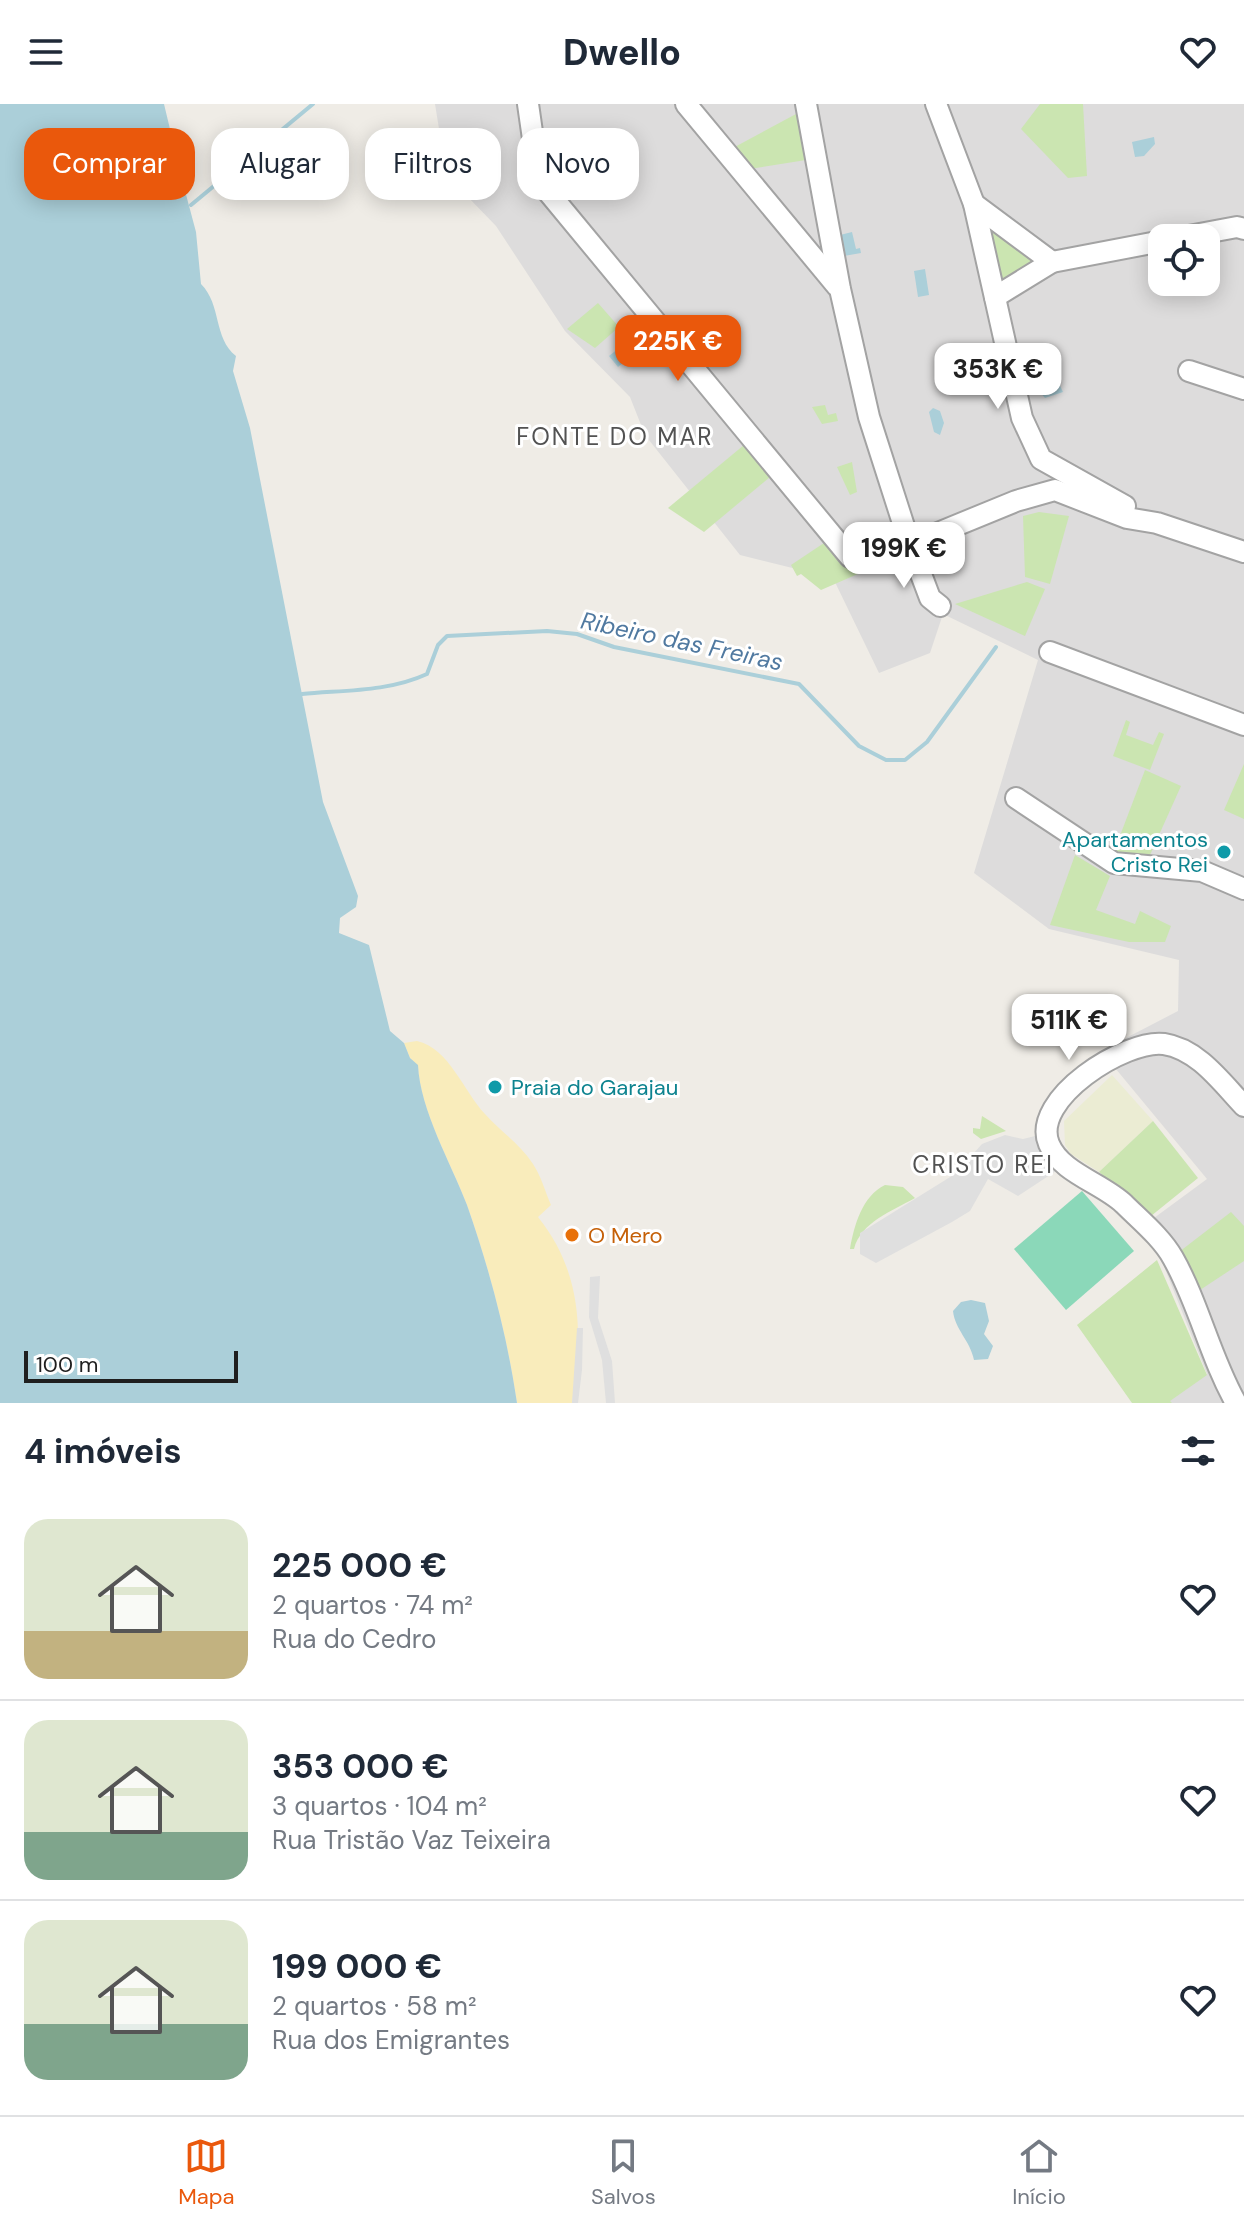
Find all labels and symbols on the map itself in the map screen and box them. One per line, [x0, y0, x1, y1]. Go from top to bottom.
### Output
pin: 225K € [613, 315, 743, 383]
pin: 353K € [933, 343, 1063, 411]
district label: FONTE DO MAR [516, 421, 714, 452]
pin: 199K € [839, 522, 969, 590]
water label: Ribeiro das Freiras [578, 604, 786, 678]
place label: Apartamentos Cristo Rei [1062, 825, 1208, 879]
marker: Apartamentos Cristo Rei [1215, 843, 1233, 861]
pin: 511K € [1004, 994, 1134, 1062]
place label: Praia do Garajau [511, 1073, 678, 1102]
marker: Praia do Garajau [486, 1078, 504, 1096]
district label: CRISTO REI [912, 1149, 1054, 1180]
place label: O Mero [588, 1221, 663, 1250]
marker: O Mero [563, 1226, 581, 1244]
scale bar [24, 1347, 238, 1383]

